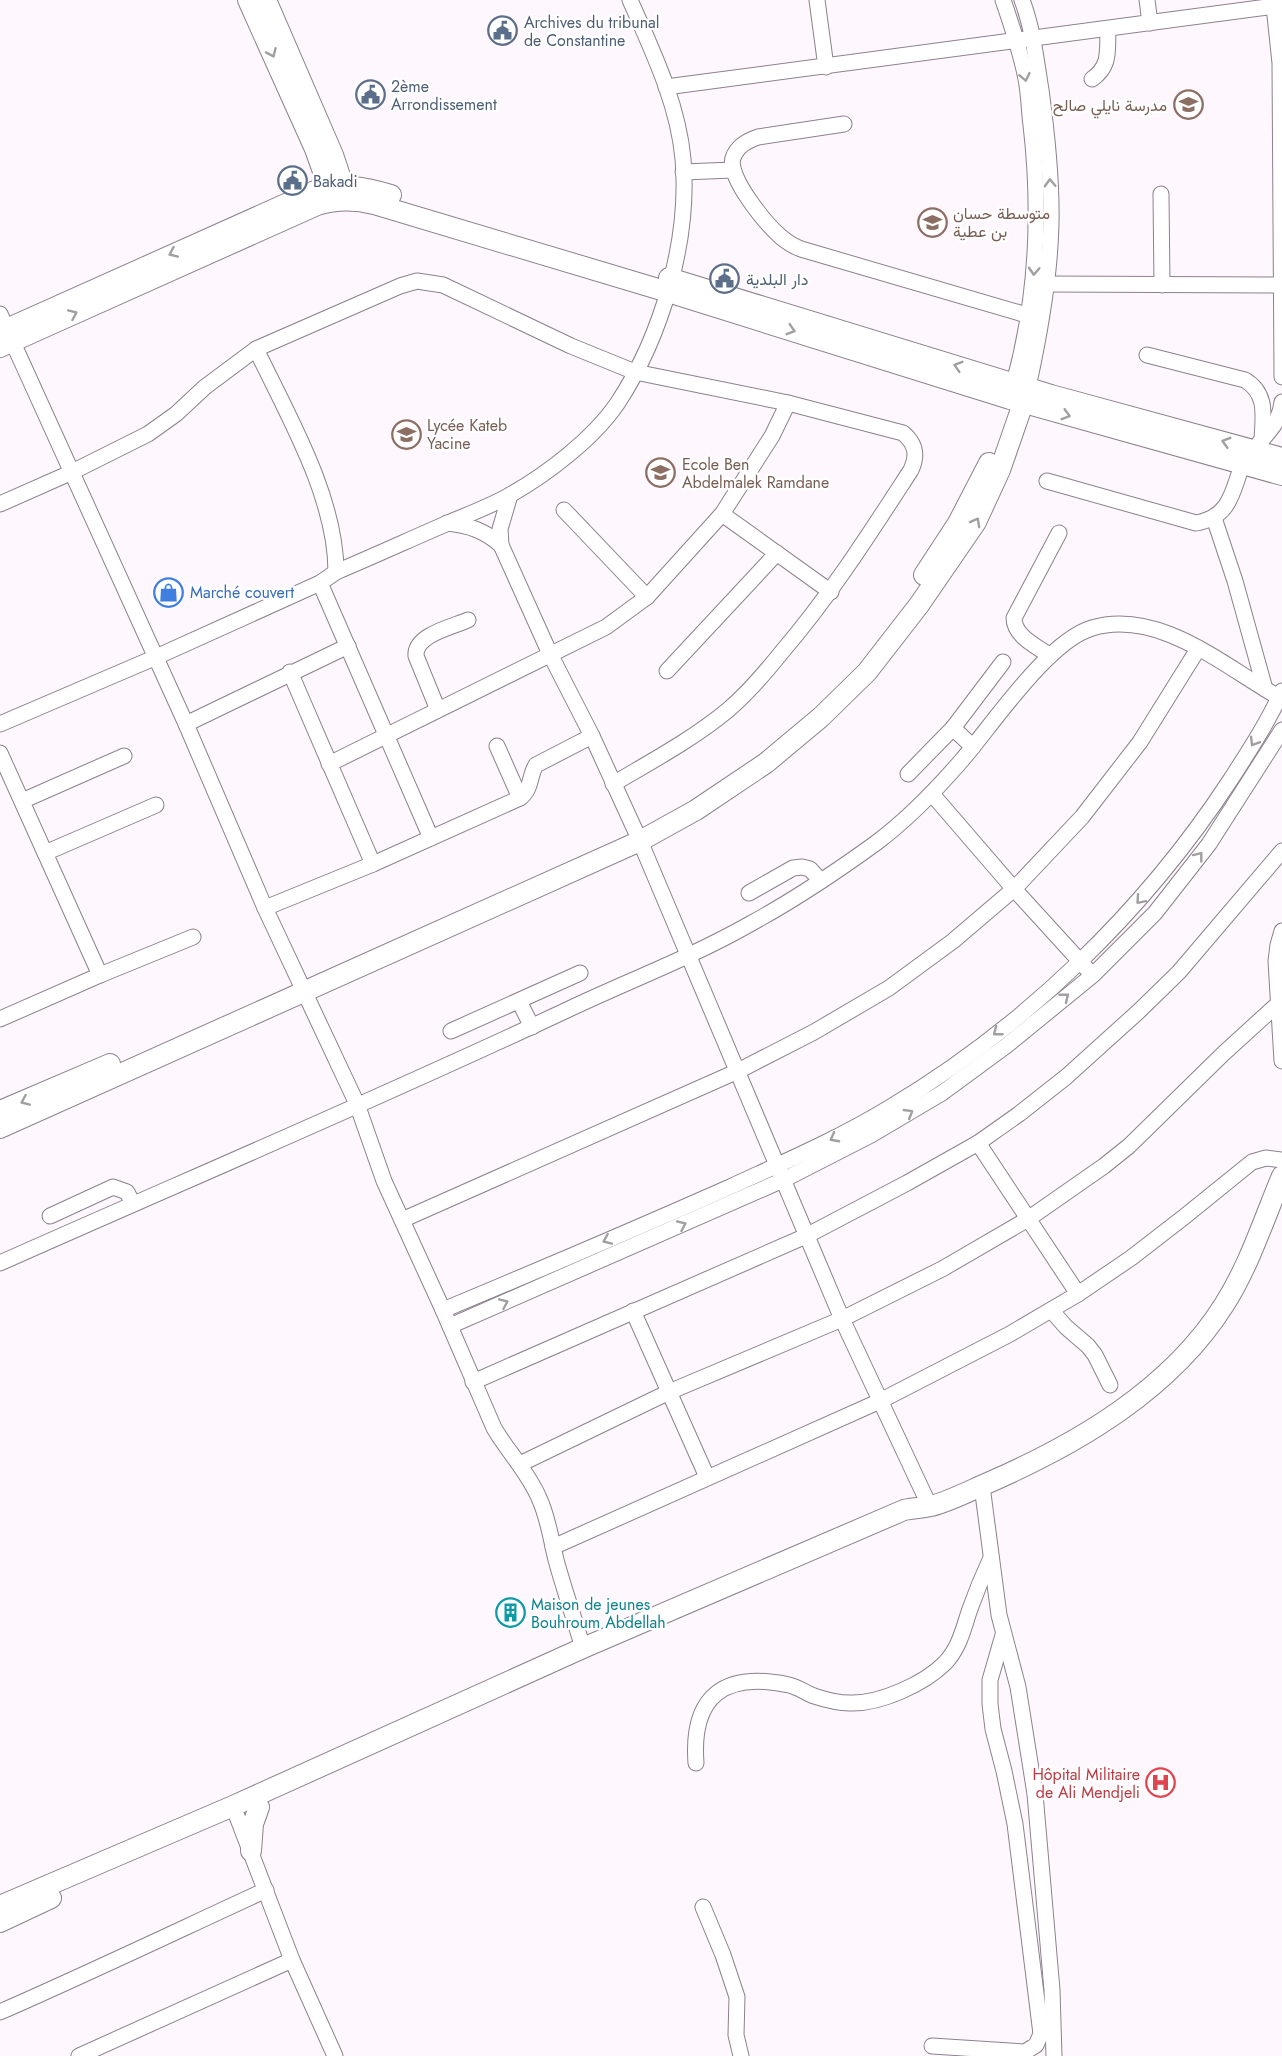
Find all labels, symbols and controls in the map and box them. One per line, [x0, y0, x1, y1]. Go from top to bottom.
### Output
place label: Archives du tribunal de Constantine [524, 11, 659, 52]
public building icon: Archives du tribunal de Constantine [487, 15, 519, 47]
one-way arrow [265, 47, 277, 58]
one-way arrow [1017, 71, 1030, 81]
place label: 2ème Arrondissement [391, 75, 497, 116]
public building icon: 2ème Arrondissement [354, 79, 386, 111]
school or university icon: مدرسة نايلي صالح [1172, 89, 1204, 121]
place label: مدرسة نايلي صالح [1053, 94, 1167, 119]
public building icon: Bakadi [276, 165, 308, 197]
place label: Bakadi [313, 170, 358, 193]
one-way arrow [1044, 179, 1056, 188]
place label: متوسطة حسان بن عطية [953, 202, 1050, 243]
school or university icon: متوسطة حسان بن عطية [916, 206, 948, 238]
one-way arrow [169, 246, 180, 258]
public building icon: دار البلدية [709, 263, 741, 295]
one-way arrow [1028, 266, 1041, 275]
place label: دار البلدية [746, 268, 808, 291]
one-way arrow [66, 309, 77, 321]
one-way arrow [785, 323, 796, 336]
one-way arrow [953, 361, 964, 373]
one-way arrow [1060, 408, 1071, 420]
place label: Lycée Kateb Yacine [427, 414, 507, 455]
school or university icon: Lycée Kateb Yacine [390, 418, 422, 450]
one-way arrow [1221, 437, 1232, 449]
place label: Ecole Ben Abdelmalek Ramdane [682, 453, 829, 494]
school or university icon: Ecole Ben Abdelmalek Ramdane [645, 457, 677, 489]
one-way arrow [968, 517, 980, 528]
shop icon: Marché couvert [153, 576, 185, 608]
place label: Marché couvert [190, 581, 294, 604]
one-way arrow [1249, 736, 1261, 746]
one-way arrow [1192, 852, 1203, 863]
one-way arrow [1136, 893, 1147, 904]
one-way arrow [1059, 994, 1070, 1005]
one-way arrow [993, 1025, 1004, 1036]
one-way arrow [20, 1094, 31, 1106]
one-way arrow [903, 1108, 913, 1120]
one-way arrow [829, 1131, 840, 1142]
one-way arrow [676, 1220, 687, 1232]
one-way arrow [603, 1233, 614, 1245]
one-way arrow [497, 1298, 508, 1310]
place label: Maison de jeunes Bouhroum Abdellah [531, 1593, 666, 1634]
building icon: Maison de jeunes Bouhroum Abdellah [494, 1597, 526, 1629]
place label: Hôpital Militaire de Ali Mendjeli [1032, 1763, 1140, 1804]
hospital icon: Hôpital Militaire de Ali Mendjeli [1145, 1767, 1177, 1799]

